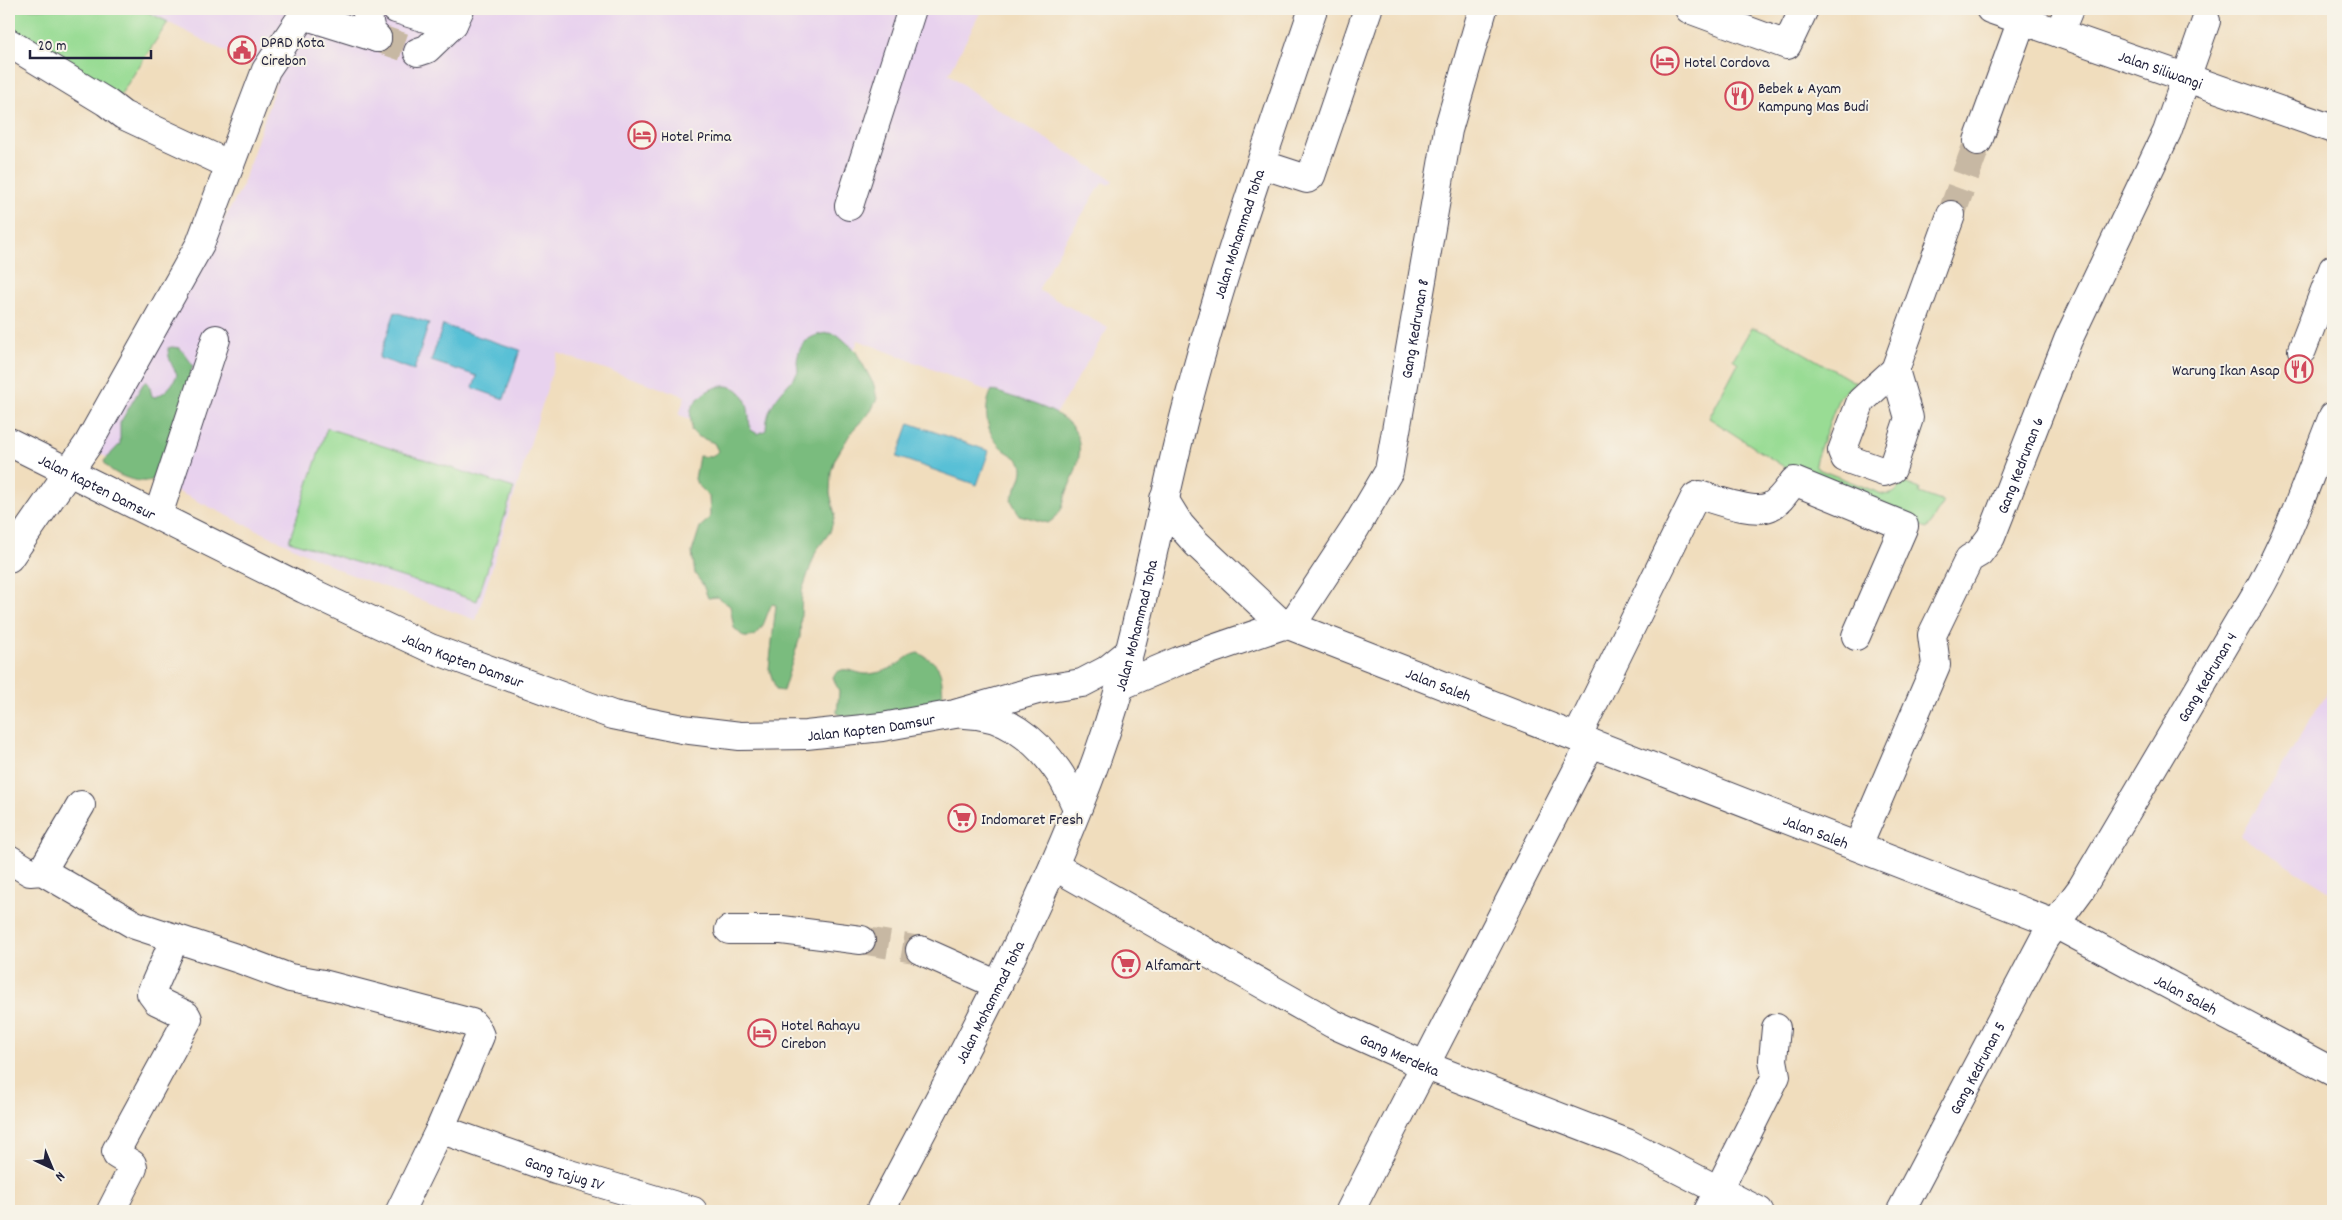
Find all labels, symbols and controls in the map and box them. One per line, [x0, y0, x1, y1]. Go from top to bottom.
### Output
scale bar [30, 28, 151, 60]
place label: DPRD Kota Cirebon [261, 32, 325, 73]
public building icon: DPRD Kota Cirebon [227, 35, 257, 65]
text: 20 m [38, 36, 66, 58]
hotel icon: Hotel Cordova [1650, 46, 1680, 76]
street label: Jalan Siliwangi [2115, 46, 2205, 96]
place label: Hotel Cordova [1684, 52, 1770, 75]
place label: Bebek & Ayam Kampung Mas Budi [1758, 78, 1868, 119]
restaurant icon: Bebek & Ayam Kampung Mas Budi [1724, 81, 1754, 111]
hotel icon: Hotel Prima [627, 120, 657, 150]
place label: Hotel Prima [661, 126, 732, 149]
street label: Jalan Mohammad Toha [1209, 166, 1272, 302]
street label: Gang Kedrunan 8 [1396, 277, 1436, 381]
restaurant icon: Warung Ikan Asap [2284, 354, 2314, 384]
place label: Warung Ikan Asap [2172, 360, 2280, 383]
street label: Gang Kedrunan 6 [1992, 414, 2051, 518]
street label: Jalan Kapten Damsur [34, 449, 159, 527]
street label: Jalan Mohammad Toha [1110, 557, 1165, 694]
street label: Jalan Kapten Damsur [398, 628, 527, 695]
street label: Gang Kedrunan 4 [2173, 629, 2244, 727]
street label: Jalan Saleh [1402, 663, 1474, 709]
street label: Jalan Kapten Damsur [806, 709, 937, 749]
supermarket icon: Indomaret Fresh [947, 803, 977, 833]
place label: Indomaret Fresh [981, 809, 1083, 832]
street label: Jalan Saleh [1779, 810, 1851, 856]
street label: Jalan Mohammad Toha [951, 937, 1032, 1068]
supermarket icon: Alfamart [1111, 949, 1141, 979]
place label: Alfamart [1145, 955, 1201, 978]
street label: Jalan Saleh [2149, 970, 2221, 1022]
place label: Hotel Rahayu Cirebon [781, 1015, 860, 1056]
hotel icon: Hotel Rahayu Cirebon [747, 1018, 777, 1048]
street label: Gang Kedrunan 5 [1945, 1018, 2012, 1119]
street label: Gang Merdeka [1356, 1029, 1443, 1084]
north arrow [28, 1142, 78, 1192]
street label: Gang Tajug IV [521, 1151, 607, 1198]
text: N [50, 1166, 69, 1186]

